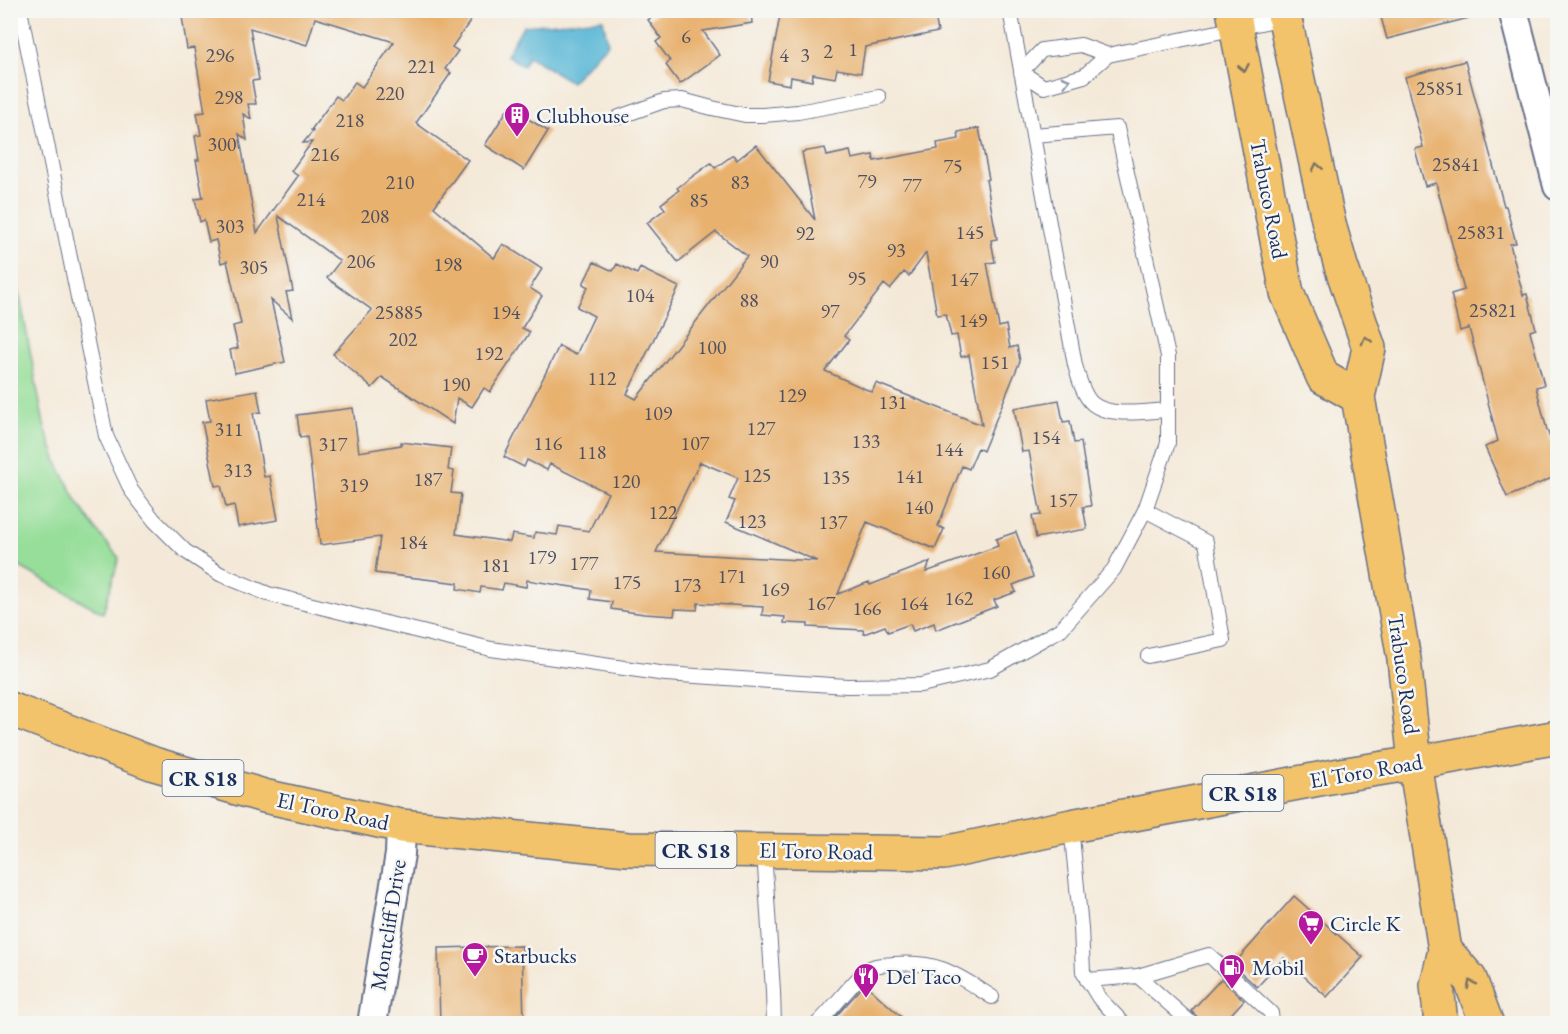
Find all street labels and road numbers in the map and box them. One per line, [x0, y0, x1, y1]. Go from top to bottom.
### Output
street label: Trabuco Road [1243, 137, 1295, 262]
street label: Trabuco Road [1381, 612, 1427, 737]
street label: El Toro Road [1307, 747, 1426, 795]
road number: CR S18 [162, 760, 244, 796]
road number: CR S18 [1202, 775, 1284, 811]
street label: El Toro Road [274, 785, 393, 837]
road number: CR S18 [656, 832, 736, 868]
street label: El Toro Road [759, 836, 874, 867]
street label: Montcliff Drive [363, 857, 413, 993]

